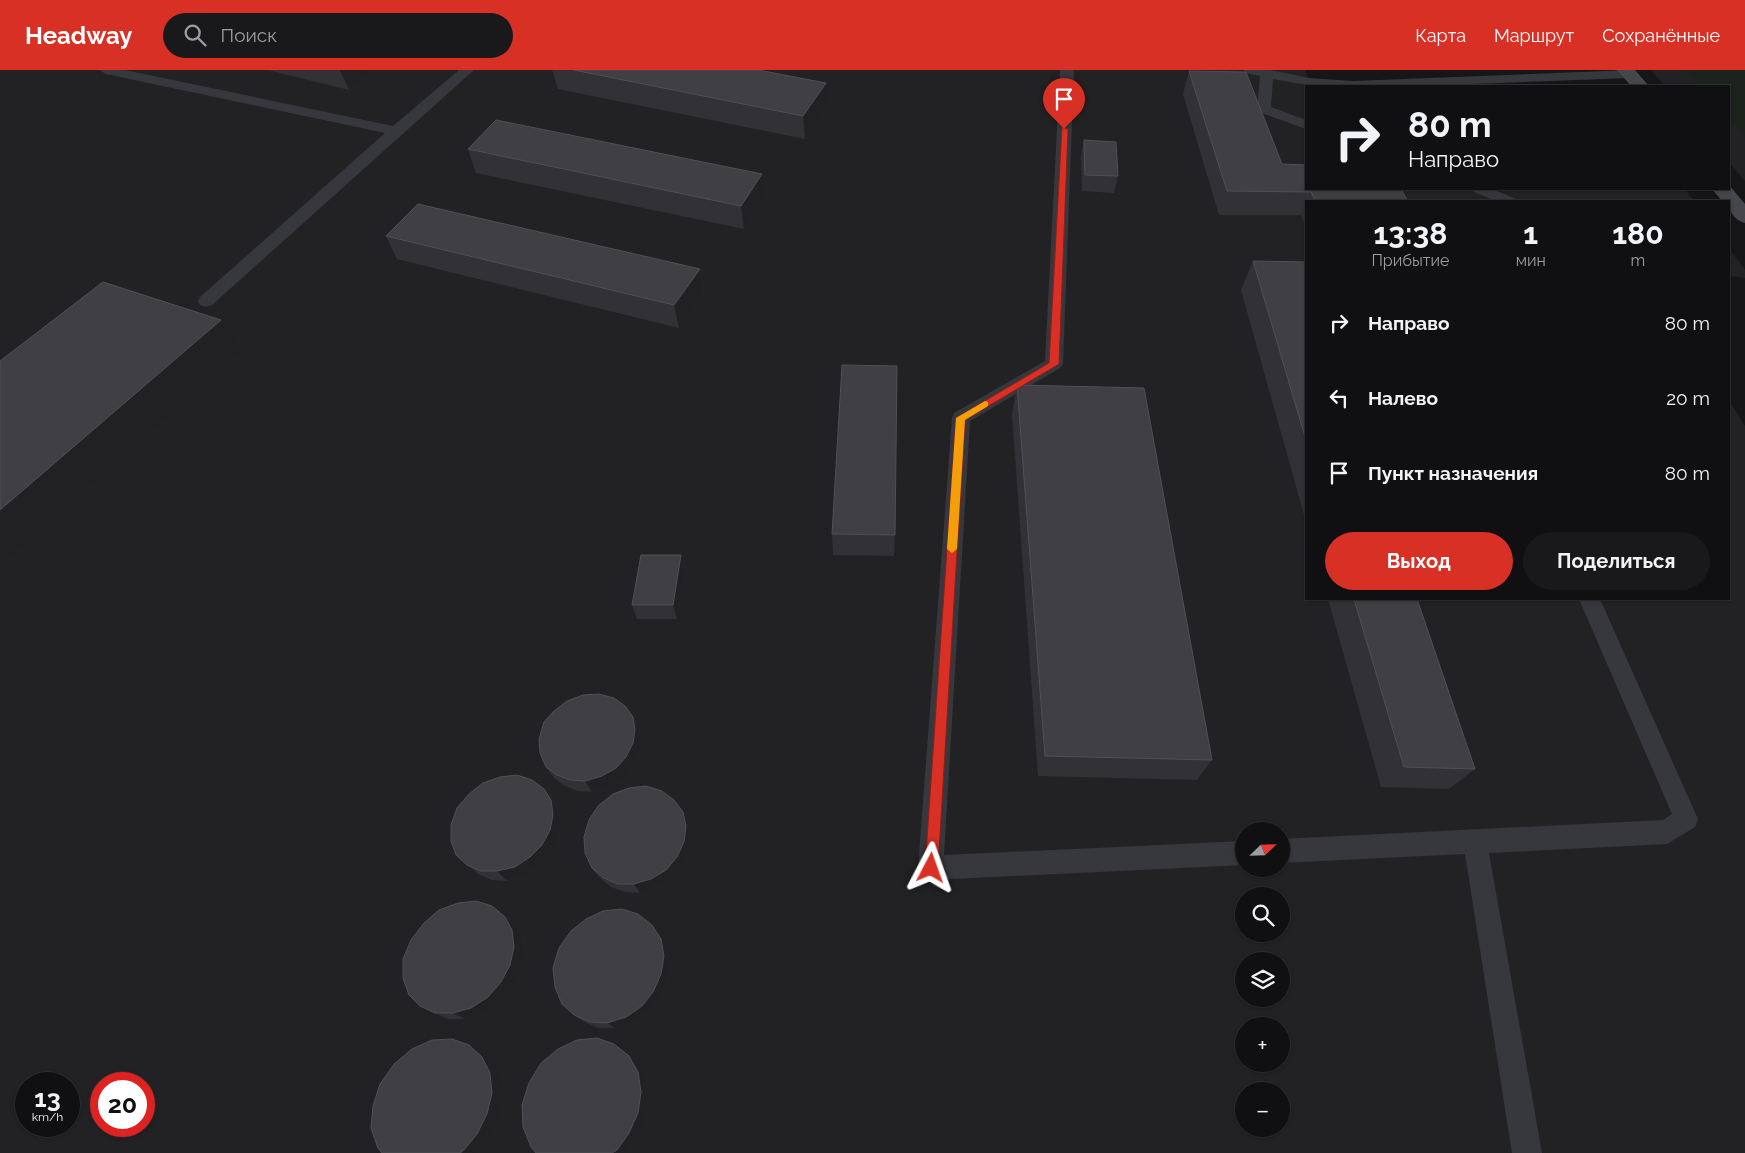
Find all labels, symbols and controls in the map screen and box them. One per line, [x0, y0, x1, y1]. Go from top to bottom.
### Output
search box [163, 13, 513, 58]
text: Headway [25, 21, 133, 50]
icon: search [181, 21, 209, 49]
text: Поиск [221, 24, 277, 46]
text: Карта [1415, 25, 1466, 46]
text: Маршрут [1494, 25, 1574, 46]
text: Сохранённые [1602, 25, 1720, 46]
pin [1043, 78, 1085, 129]
icon: arrive [1050, 85, 1078, 113]
text: 80 m [1408, 104, 1492, 145]
icon: right [1325, 105, 1390, 170]
text: Направо [1408, 146, 1499, 172]
text: 13:38 [1373, 216, 1447, 251]
text: 1 [1523, 216, 1538, 251]
text: 180 [1612, 216, 1664, 251]
text: Прибытие [1371, 251, 1449, 270]
text: мин [1516, 251, 1546, 270]
text: m [1631, 251, 1645, 270]
icon: right [1325, 309, 1353, 337]
text: Направо [1368, 312, 1449, 334]
text: 80 m [1665, 312, 1710, 334]
icon: left [1325, 384, 1353, 412]
text: Налево [1368, 387, 1438, 409]
text: 20 m [1666, 387, 1710, 409]
icon: arrive [1325, 459, 1353, 487]
text: Пункт назначения [1368, 462, 1538, 484]
text: 80 m [1665, 462, 1710, 484]
button: Выход [1325, 532, 1513, 590]
button: Поделиться [1523, 532, 1710, 590]
north arrow [1235, 822, 1290, 878]
map controls [1235, 822, 1290, 1137]
position arrow [904, 841, 956, 893]
button: search [1235, 887, 1290, 942]
button: layers [1235, 952, 1290, 1007]
button: + [1235, 1017, 1290, 1072]
speed limit sign: 20 [90, 1072, 155, 1137]
button: − [1235, 1082, 1290, 1137]
text: 13 [34, 1083, 61, 1113]
text: km/h [32, 1110, 63, 1124]

